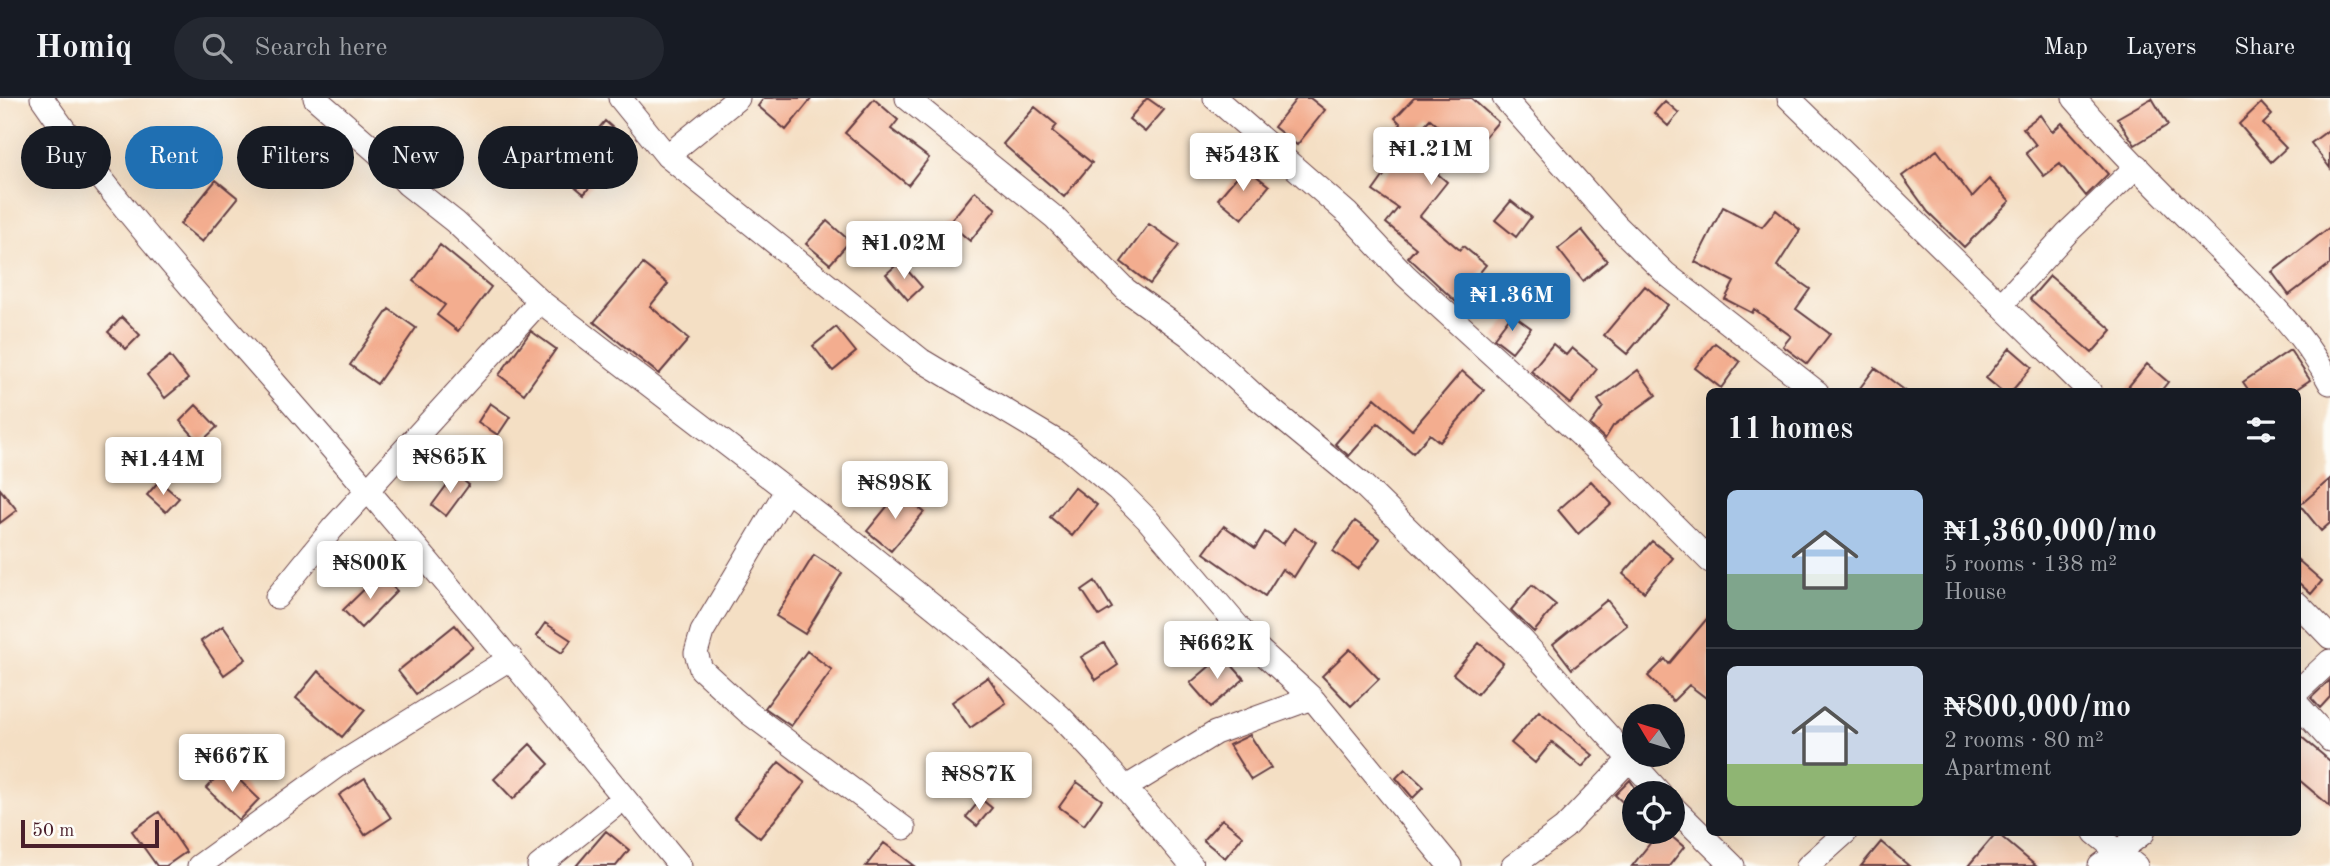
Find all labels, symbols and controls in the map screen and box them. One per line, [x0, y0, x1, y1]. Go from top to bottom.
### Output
search box [174, 17, 664, 80]
icon: search [198, 29, 236, 67]
text: Homiq [35, 32, 132, 65]
text: Search here [254, 35, 387, 61]
text: Map [2044, 36, 2088, 60]
text: Layers [2126, 36, 2196, 60]
text: Share [2234, 36, 2295, 60]
chip: Buy [21, 126, 111, 189]
chip: Rent [125, 126, 223, 189]
chip: Filters [237, 126, 354, 189]
chip: New [368, 126, 464, 189]
chip: Apartment [478, 126, 638, 189]
pin: ₦1.21M [1374, 127, 1488, 187]
pin: ₦543K [1194, 134, 1292, 193]
text: ₦1.21M [1389, 138, 1473, 161]
text: ₦543K [1206, 144, 1280, 167]
pin: ₦1.02M [847, 222, 961, 281]
text: ₦1.02M [862, 232, 946, 255]
pin: ₦1.36M [1455, 274, 1569, 333]
text: ₦1.36M [1470, 284, 1554, 307]
icon: filters [2242, 411, 2280, 449]
text: 11 homes [1727, 415, 1853, 445]
pin: ₦865K [401, 436, 499, 495]
pin: ₦1.44M [106, 438, 220, 497]
text: ₦865K [413, 446, 487, 469]
text: ₦1.44M [121, 448, 205, 471]
pin: ₦898K [846, 462, 944, 521]
text: ₦898K [858, 472, 932, 495]
text: ₦1,360,000/mo [1944, 517, 2157, 547]
icon: home [1783, 518, 1867, 602]
pin: ₦800K [321, 542, 419, 601]
text: ₦800K [333, 552, 407, 575]
text: 5 rooms · 138 m² [1944, 553, 2117, 576]
text: House [1944, 581, 2006, 604]
pin: ₦662K [1168, 622, 1266, 681]
text: ₦662K [1180, 632, 1254, 655]
text: ₦800,000/mo [1944, 693, 2131, 723]
icon: home [1783, 694, 1867, 778]
north arrow [1622, 704, 1685, 766]
map controls [1622, 704, 1685, 844]
text: 2 rooms · 80 m² [1944, 729, 2104, 752]
pin: ₦667K [183, 734, 281, 794]
text: ₦667K [195, 745, 269, 768]
pin: ₦887K [930, 752, 1028, 812]
text: Apartment [1944, 757, 2052, 780]
text: ₦887K [942, 763, 1016, 786]
button: locate [1622, 781, 1685, 844]
scale bar [21, 817, 159, 849]
text: 50 m [32, 822, 74, 841]

